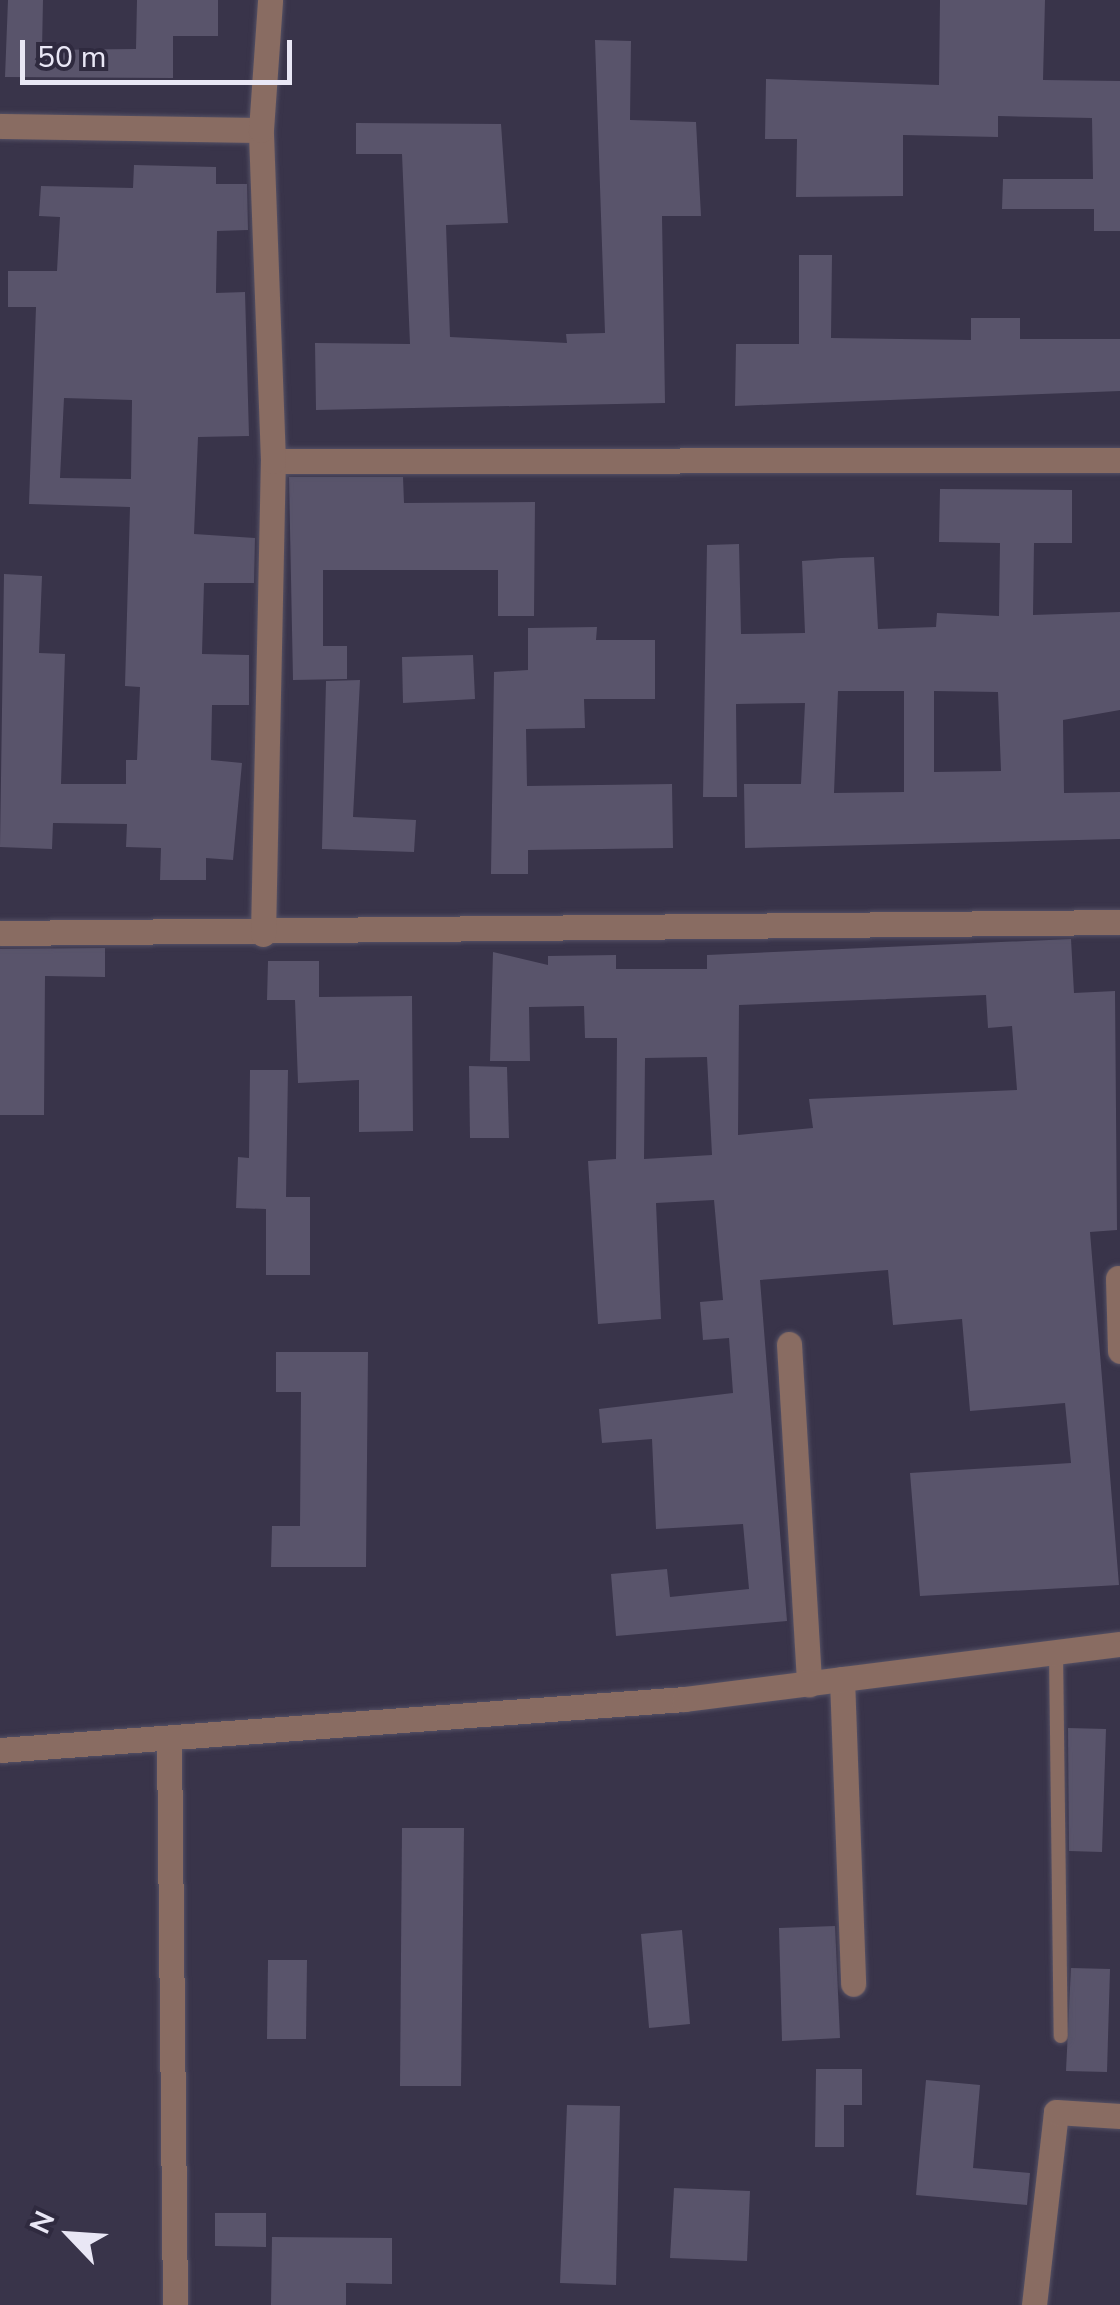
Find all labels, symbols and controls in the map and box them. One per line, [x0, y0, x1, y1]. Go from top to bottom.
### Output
scale bar [25, 20, 298, 82]
text: 50 m [37, 37, 106, 78]
north arrow [20, 2185, 120, 2285]
text: N [21, 2205, 64, 2240]

